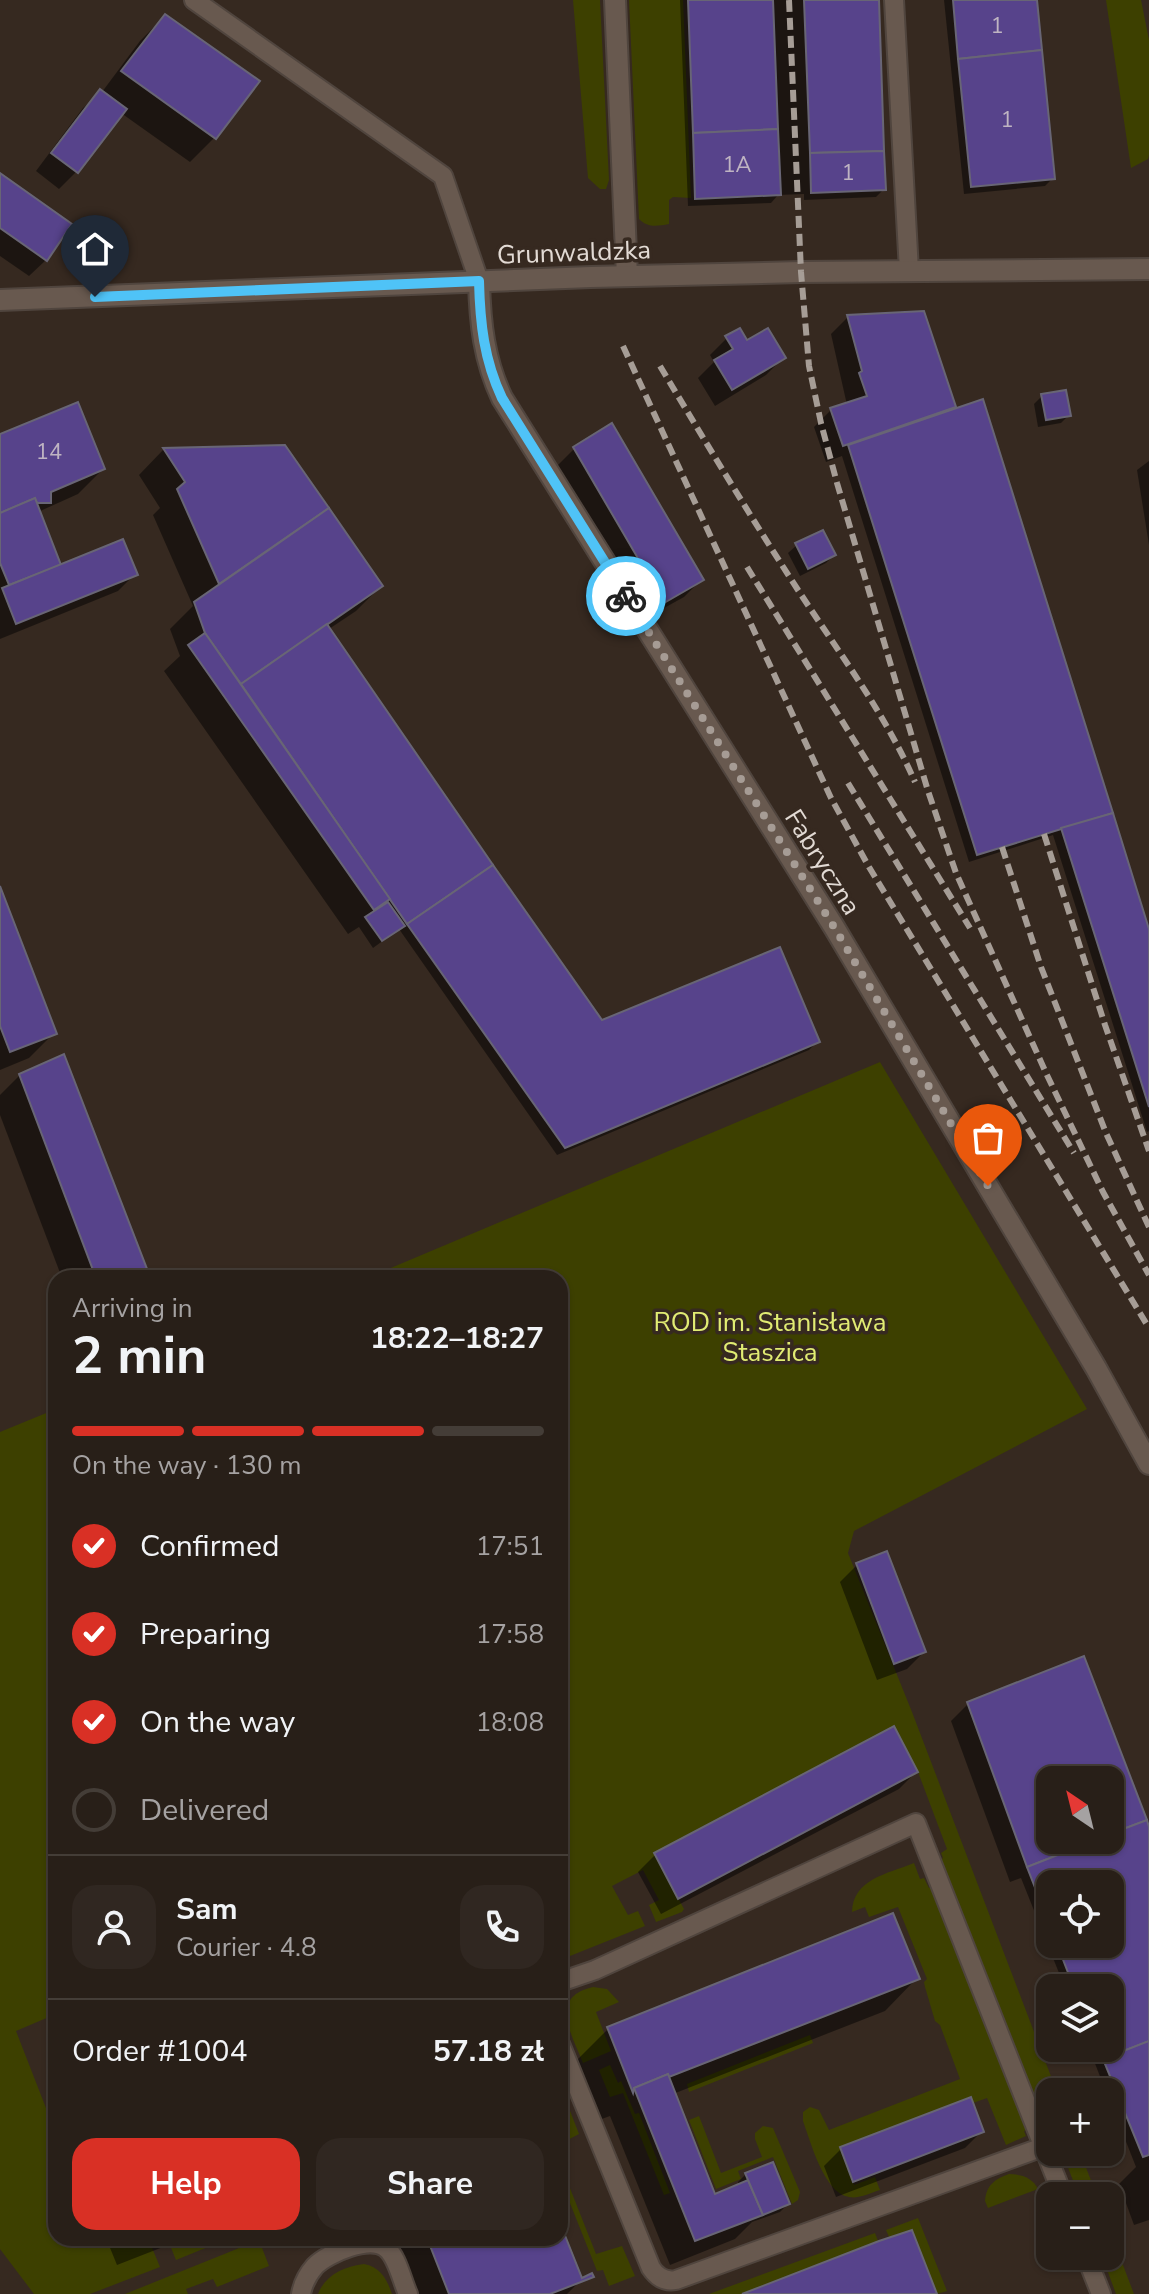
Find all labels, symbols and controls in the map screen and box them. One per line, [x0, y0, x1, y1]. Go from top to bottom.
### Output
house number: 1 [990, 11, 1004, 41]
house number: 1 [1000, 105, 1014, 135]
house number: 1A [722, 150, 752, 180]
house number: 1 [841, 158, 855, 188]
pin [61, 215, 129, 297]
icon: home [73, 227, 117, 271]
street label: Grunwaldzka [496, 232, 652, 273]
house number: 14 [36, 437, 62, 467]
courier [586, 556, 666, 636]
icon: bike [604, 574, 648, 618]
street label: Fabryczna [776, 803, 869, 922]
pin [954, 1104, 1022, 1186]
icon: bag [966, 1116, 1010, 1160]
text: Arriving in [72, 1291, 193, 1326]
park label: ROD im. Stanisława Staszica [654, 1305, 886, 1370]
text: 18:22–18:27 [370, 1318, 544, 1359]
text: 2 min [72, 1320, 207, 1391]
text: On the way · 130 m [72, 1448, 301, 1483]
icon: check [72, 1524, 116, 1568]
text: Confirmed [140, 1526, 280, 1567]
text: 17:51 [476, 1529, 544, 1564]
icon: check [72, 1612, 116, 1656]
text: Preparing [140, 1614, 271, 1655]
text: 17:58 [476, 1617, 544, 1652]
icon: check [72, 1700, 116, 1744]
text: On the way [140, 1702, 295, 1743]
text: 18:08 [476, 1705, 544, 1740]
north arrow [1036, 1766, 1124, 1854]
map controls [1036, 1766, 1124, 2270]
text: Delivered [140, 1790, 269, 1831]
button: locate [1036, 1870, 1124, 1958]
button: person [72, 1885, 156, 1969]
button: phone [460, 1885, 544, 1969]
text: Sam [176, 1889, 238, 1930]
text: Courier · 4.8 [176, 1930, 317, 1965]
button: layers [1036, 1974, 1124, 2062]
text: Order #1004 [72, 2031, 247, 2072]
text: 57.18 zł [433, 2031, 544, 2072]
button: + [1036, 2078, 1124, 2166]
button: Help [72, 2138, 300, 2230]
button: Share [316, 2138, 544, 2230]
button: − [1036, 2182, 1124, 2270]

